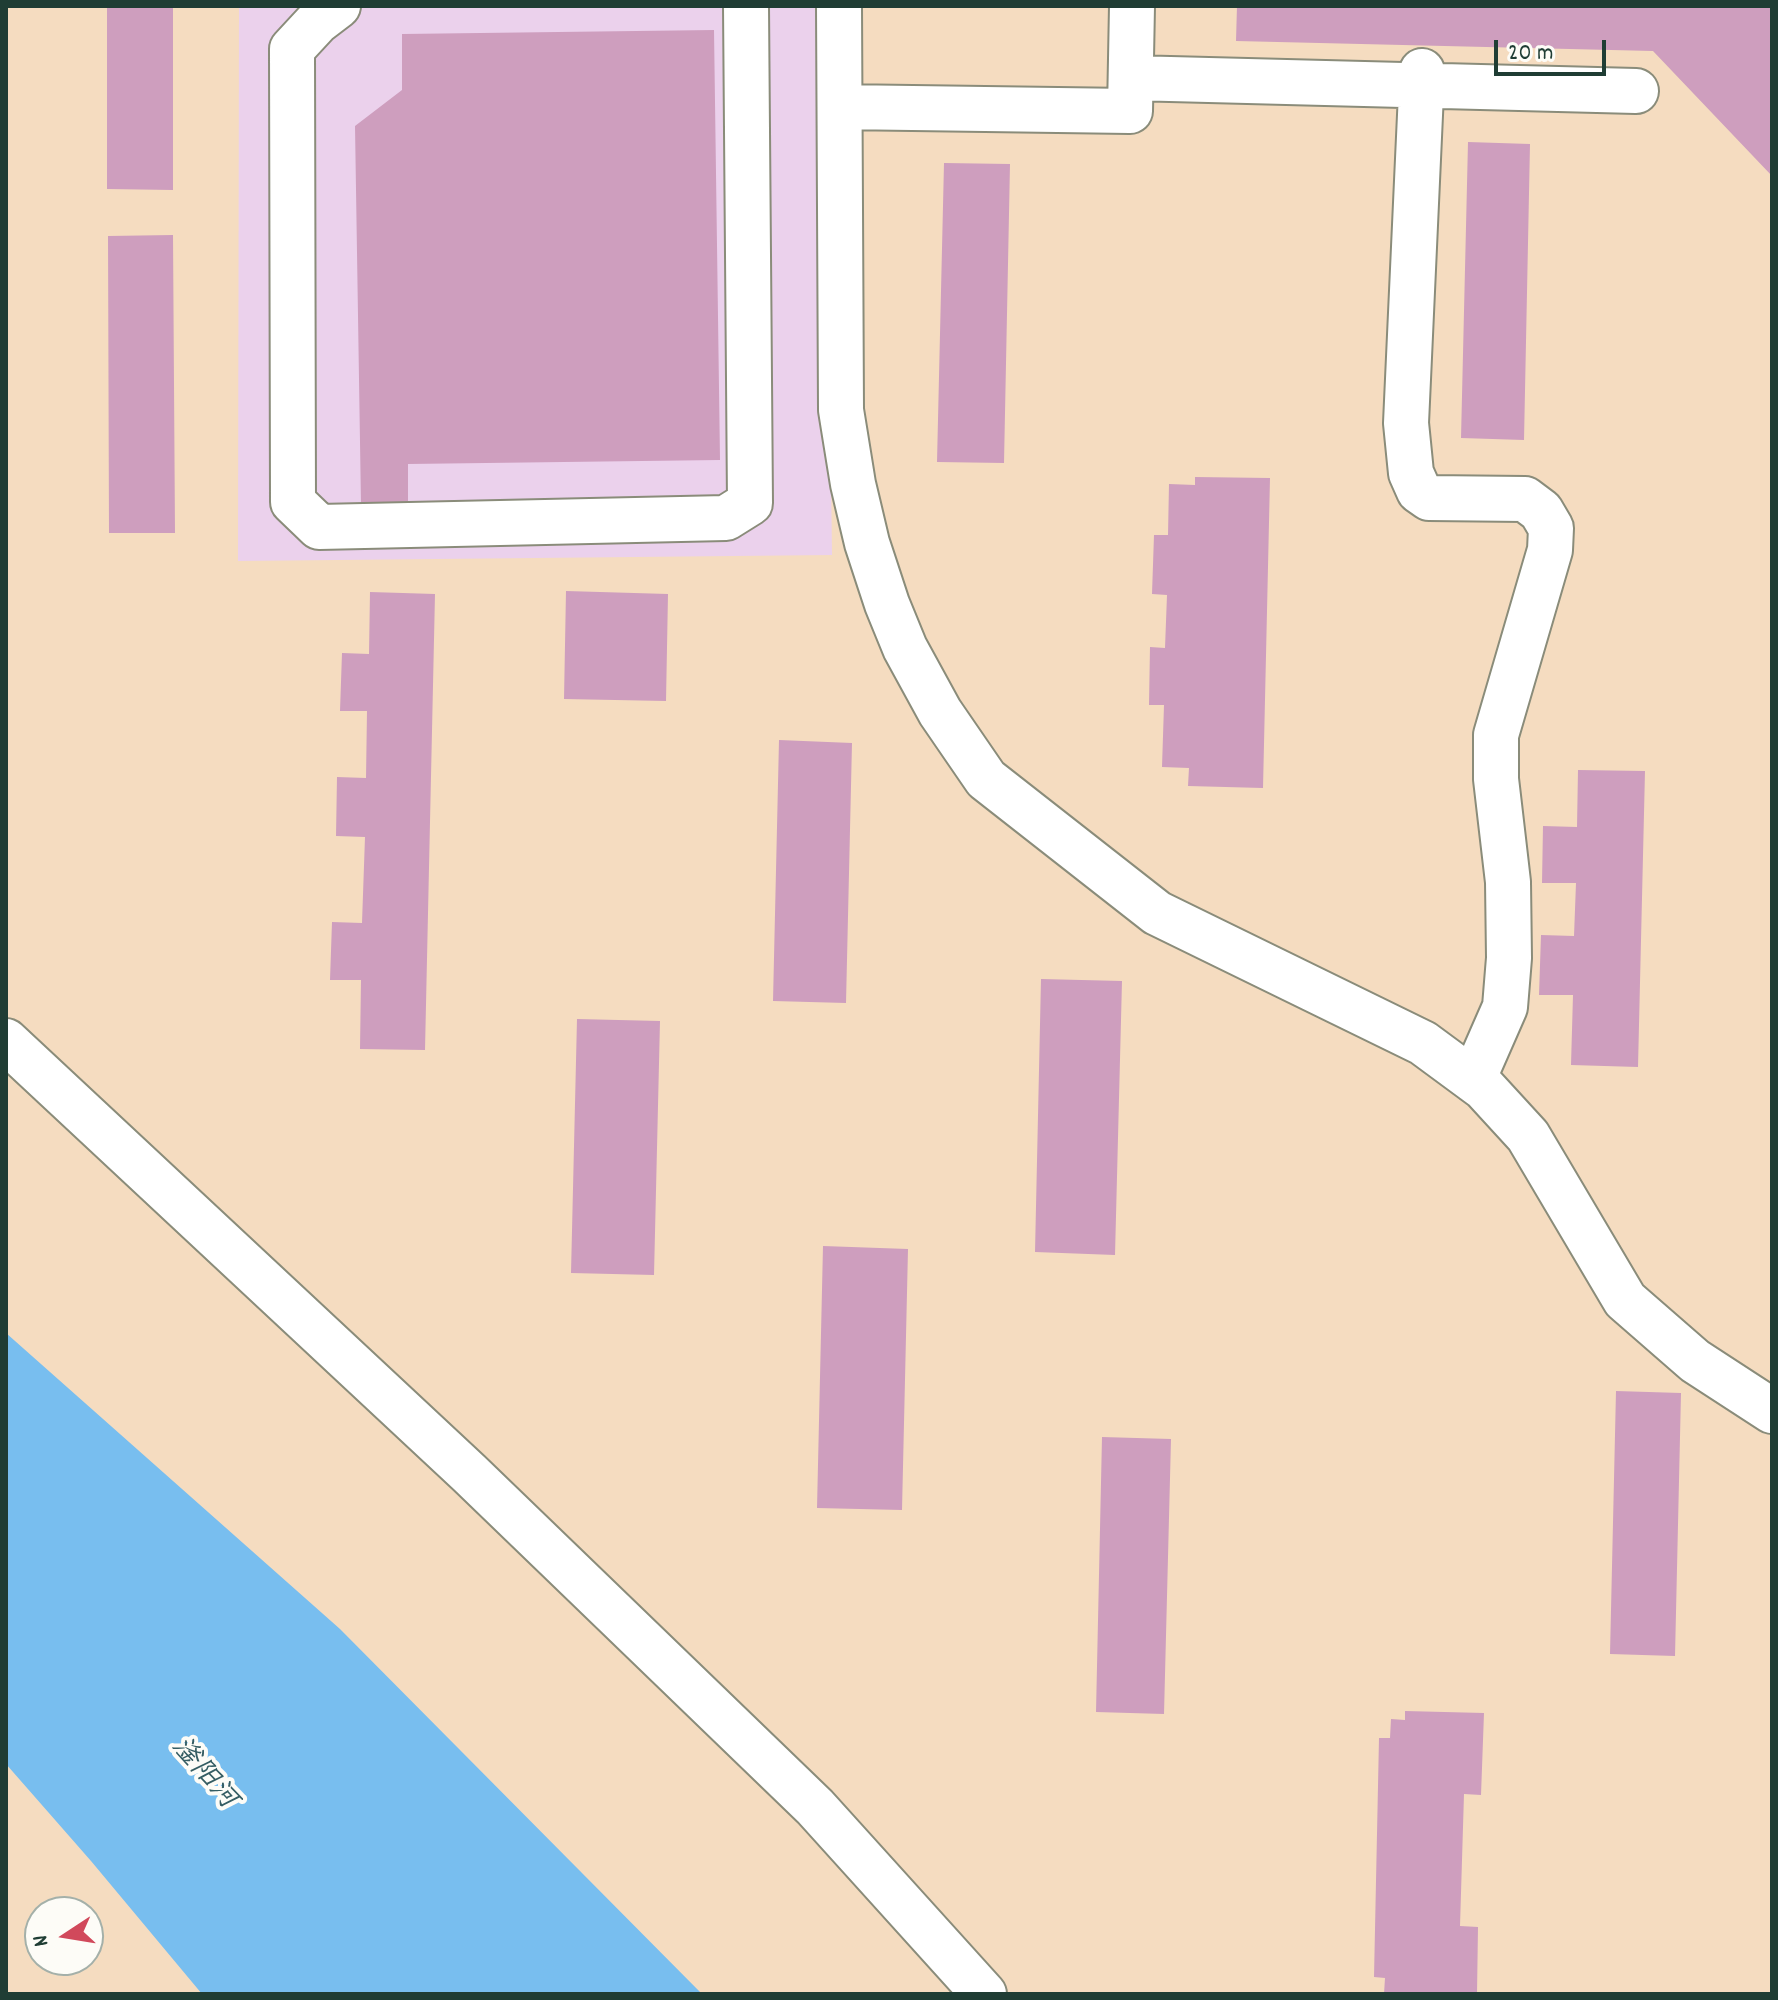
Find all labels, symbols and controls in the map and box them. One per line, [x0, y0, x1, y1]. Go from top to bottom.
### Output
scale bar [1498, 24, 1610, 74]
text: 20 m [1508, 37, 1554, 71]
water label: 滏阳河 [162, 1732, 242, 1818]
north arrow [24, 1896, 104, 1976]
text: N [26, 1932, 58, 1949]

